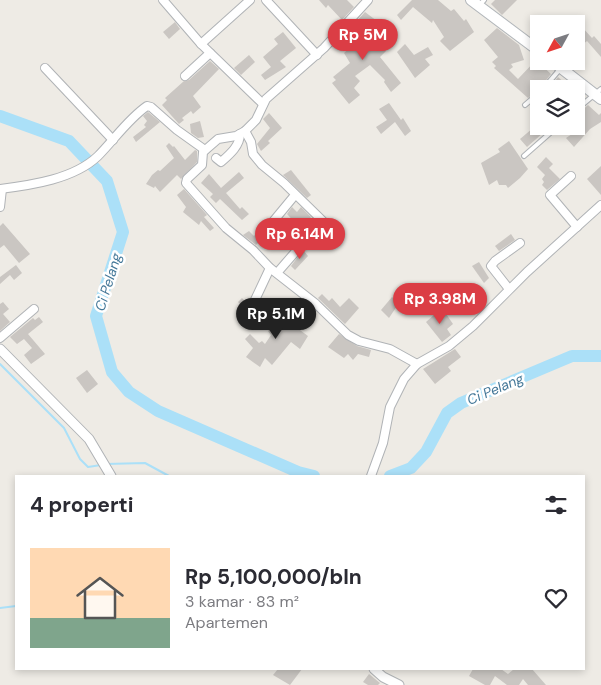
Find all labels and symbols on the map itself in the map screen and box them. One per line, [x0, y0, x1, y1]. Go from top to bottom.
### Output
north arrow [530, 15, 585, 70]
pin: Rp 5M [328, 18, 398, 61]
pin: Rp 6.14M [248, 218, 352, 260]
water label: Ci Pelang [91, 250, 125, 313]
pin: Rp 3.98M [388, 282, 492, 325]
pin: Rp 5.1M [230, 298, 322, 340]
water label: Ci Pelang [464, 369, 526, 409]

